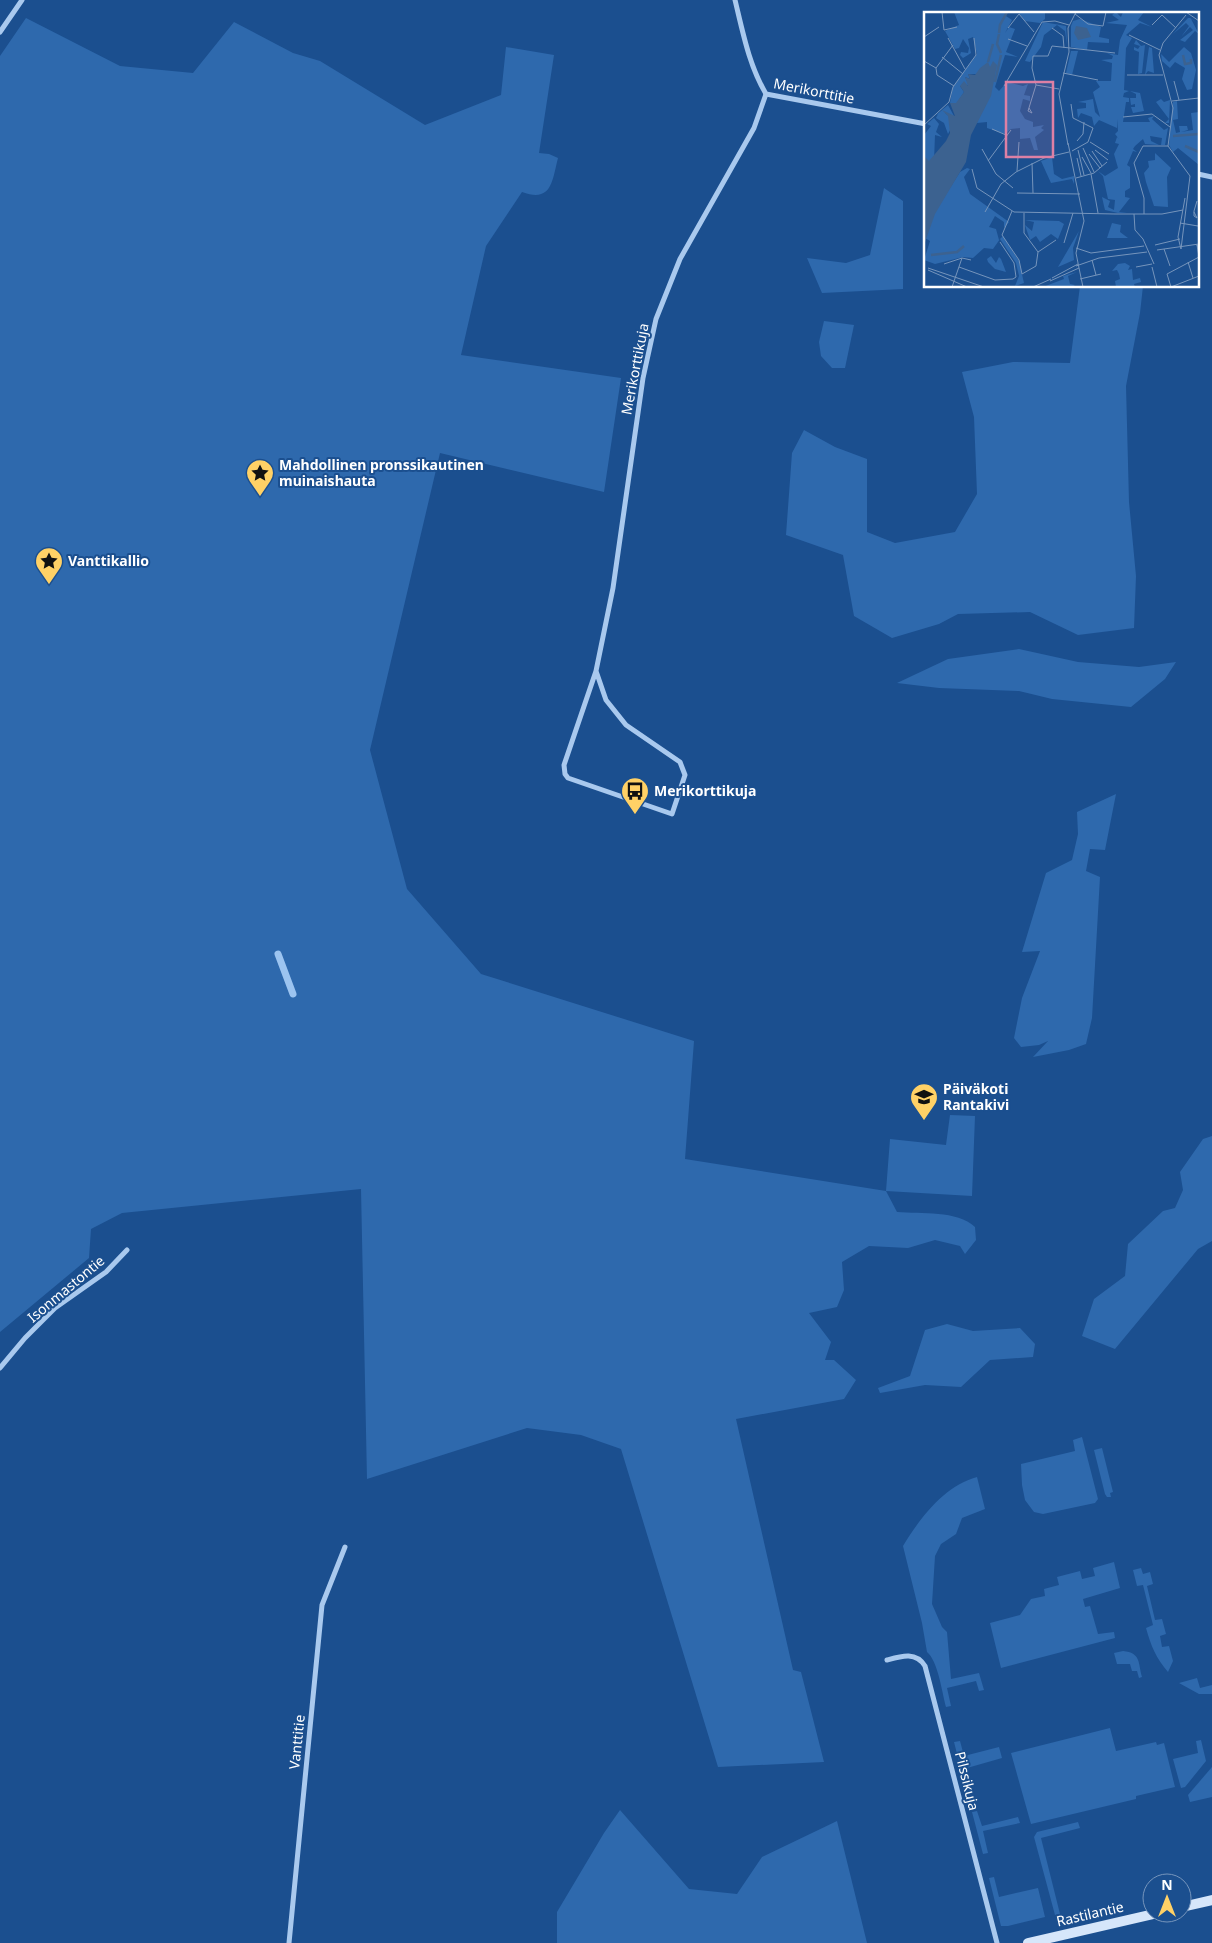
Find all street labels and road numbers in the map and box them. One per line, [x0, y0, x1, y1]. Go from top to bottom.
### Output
street label: Merikorttitie [772, 73, 856, 108]
street label: Merikorttikuja [616, 321, 653, 416]
street label: Isonmastontie [23, 1251, 108, 1326]
street label: Vanttitie [284, 1714, 309, 1770]
street label: Pilssikuja [951, 1749, 984, 1812]
street label: Rastilantie [1054, 1897, 1126, 1930]

